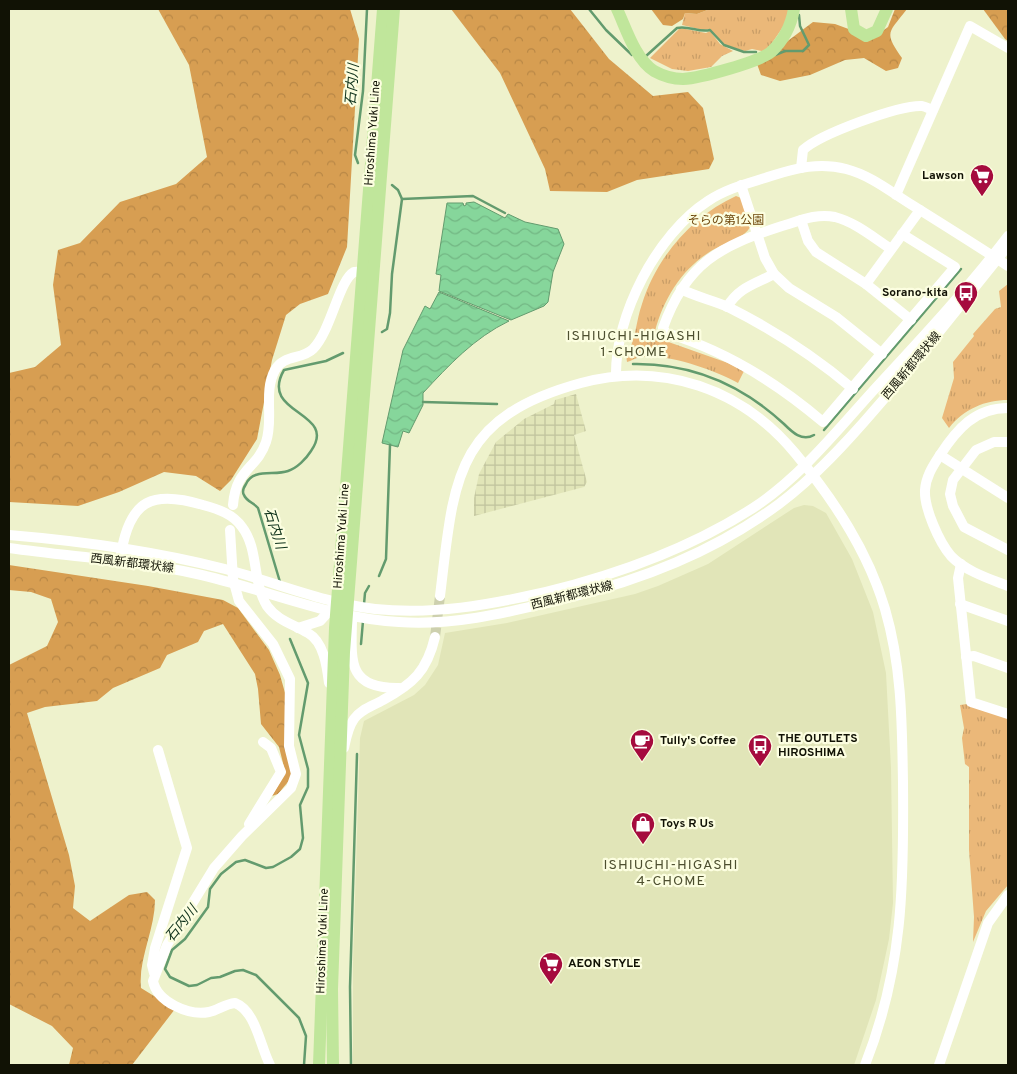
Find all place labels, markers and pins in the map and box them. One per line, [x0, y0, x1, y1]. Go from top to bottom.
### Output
supermarket icon: Lawson [969, 163, 995, 197]
place label: Lawson [922, 168, 964, 184]
bus stop icon: Sorano-kita [953, 280, 979, 314]
place label: Sorano-kita [882, 285, 948, 301]
cafe icon: Tully's Coffee [629, 728, 655, 762]
place label: THE OUTLETS HIROSHIMA [778, 731, 858, 761]
place label: Tully's Coffee [660, 733, 736, 749]
bus stop icon: THE OUTLETS HIROSHIMA [747, 733, 773, 767]
shop icon: Toys R Us [630, 811, 656, 845]
place label: Toys R Us [660, 816, 714, 832]
supermarket icon: AEON STYLE [538, 951, 564, 985]
place label: AEON STYLE [568, 956, 641, 972]

